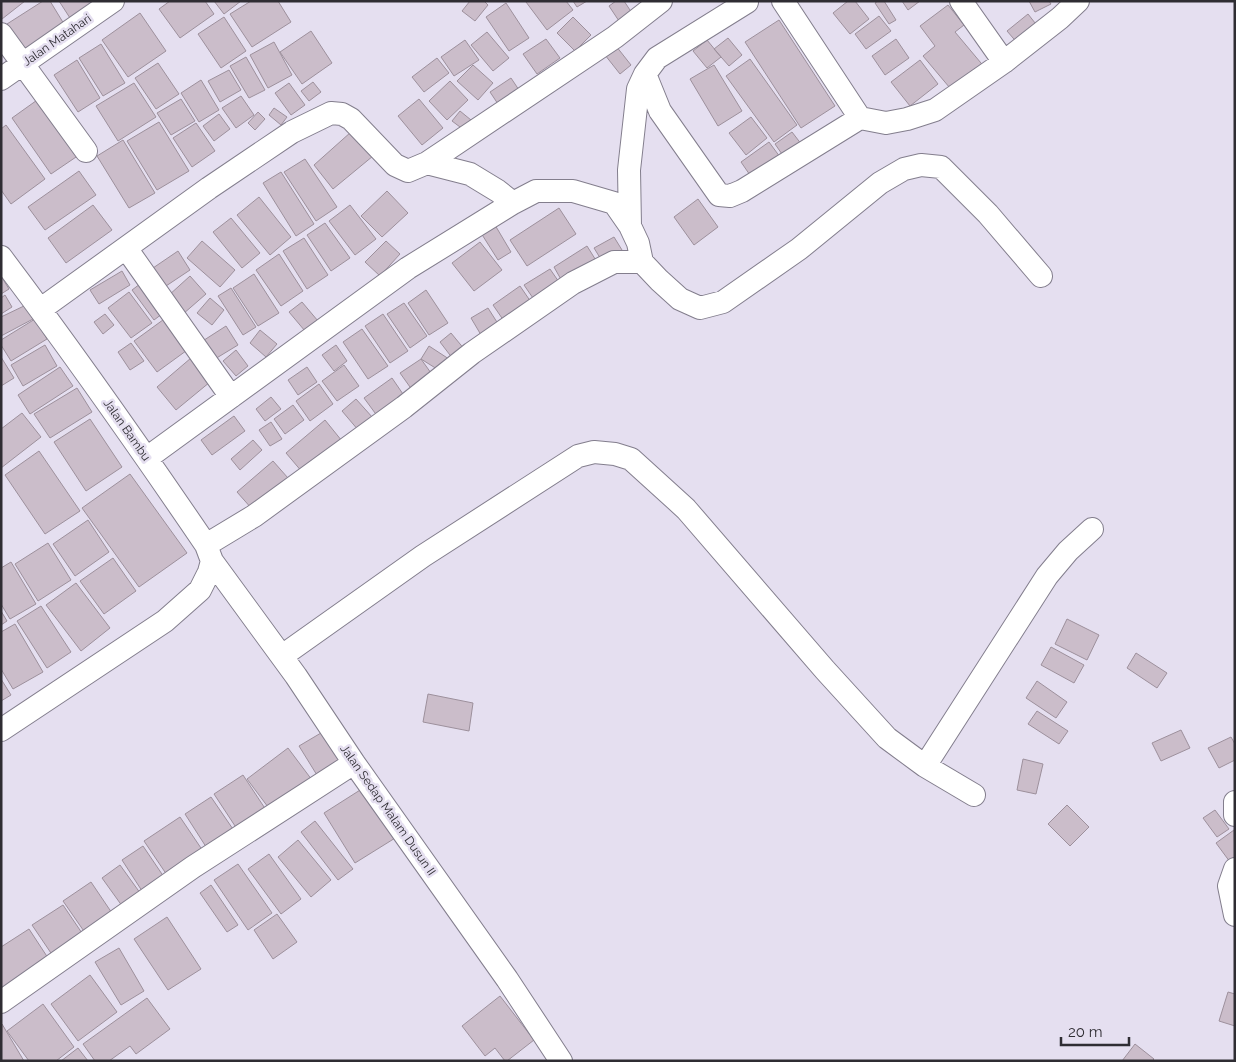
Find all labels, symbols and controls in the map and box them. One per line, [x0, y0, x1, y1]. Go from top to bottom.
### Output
street label: Jalan Matahari [20, 11, 94, 69]
street label: Jalan Bambu [101, 396, 153, 464]
street label: Jalan Sedap Malam Dusun II [337, 742, 439, 878]
scale bar [1061, 1014, 1128, 1046]
text: 20 m [1068, 1023, 1103, 1041]

